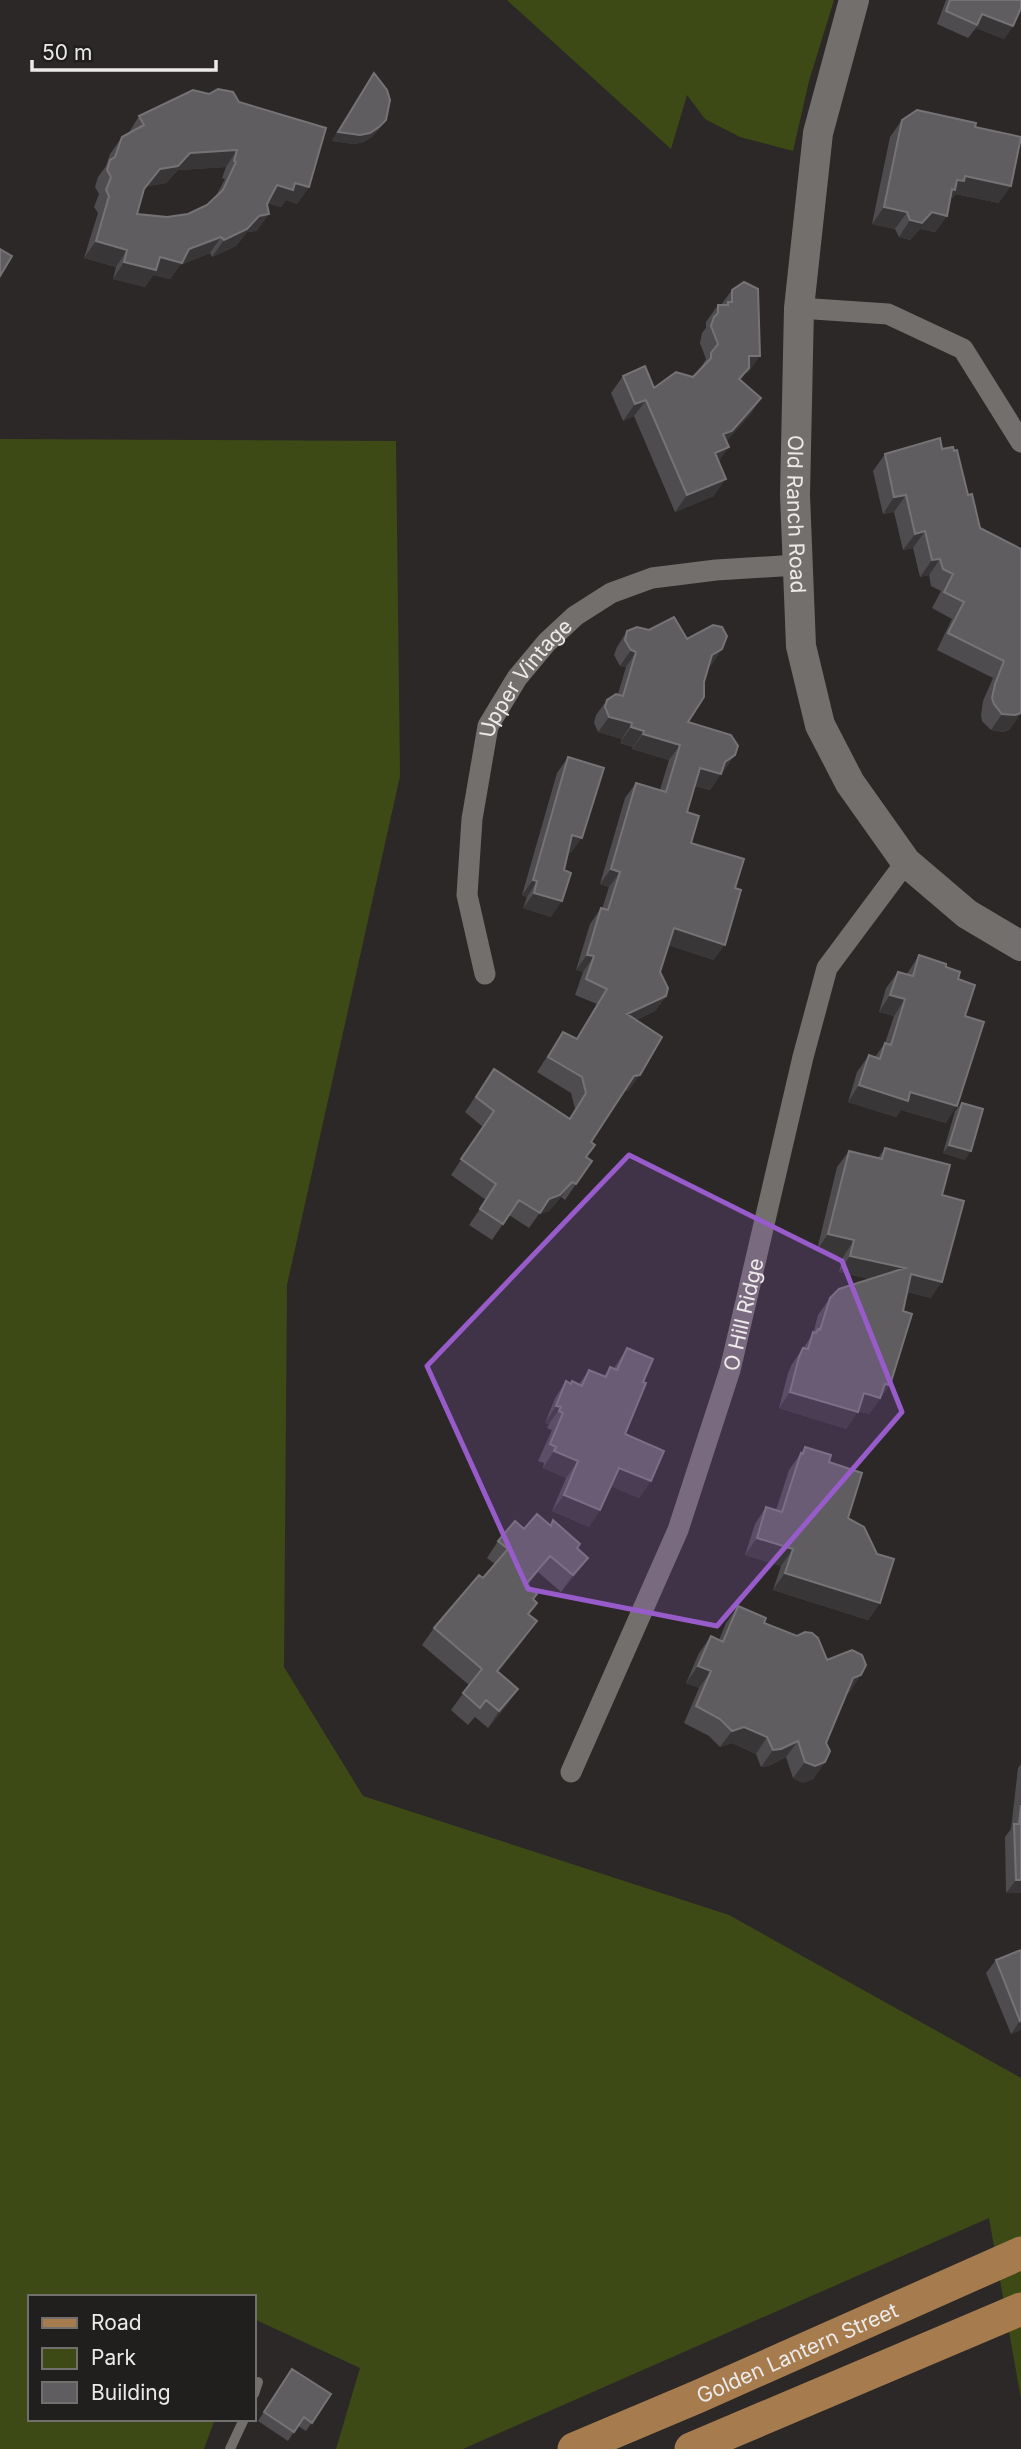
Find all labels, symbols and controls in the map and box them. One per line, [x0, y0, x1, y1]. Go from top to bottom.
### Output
scale bar [32, 28, 215, 72]
text: 50 m [42, 40, 92, 65]
street label: Old Ranch Road [782, 435, 811, 594]
street label: Upper Vintage [474, 613, 577, 739]
street label: O Hill Ridge [718, 1255, 768, 1373]
legend [28, 2295, 256, 2421]
street label: Golden Lantern Street [692, 2297, 902, 2408]
text: Road [91, 2310, 142, 2335]
text: Park [91, 2345, 136, 2370]
text: Building [91, 2380, 171, 2405]

